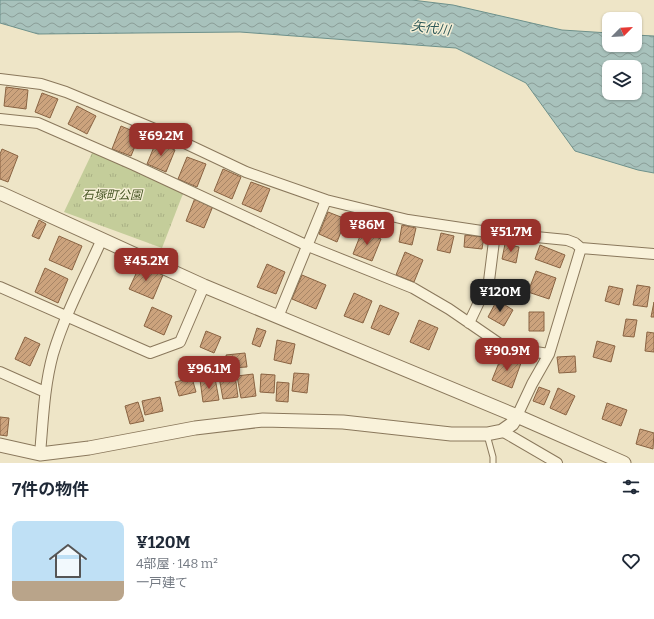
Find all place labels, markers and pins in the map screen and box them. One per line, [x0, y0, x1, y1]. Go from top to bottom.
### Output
pin: ¥69.2M [128, 123, 194, 157]
pin: ¥86M [343, 212, 391, 246]
pin: ¥51.7M [478, 219, 544, 253]
pin: ¥45.2M [113, 248, 179, 282]
pin: ¥120M [472, 279, 528, 313]
pin: ¥90.9M [474, 338, 540, 372]
pin: ¥96.1M [176, 356, 242, 390]

